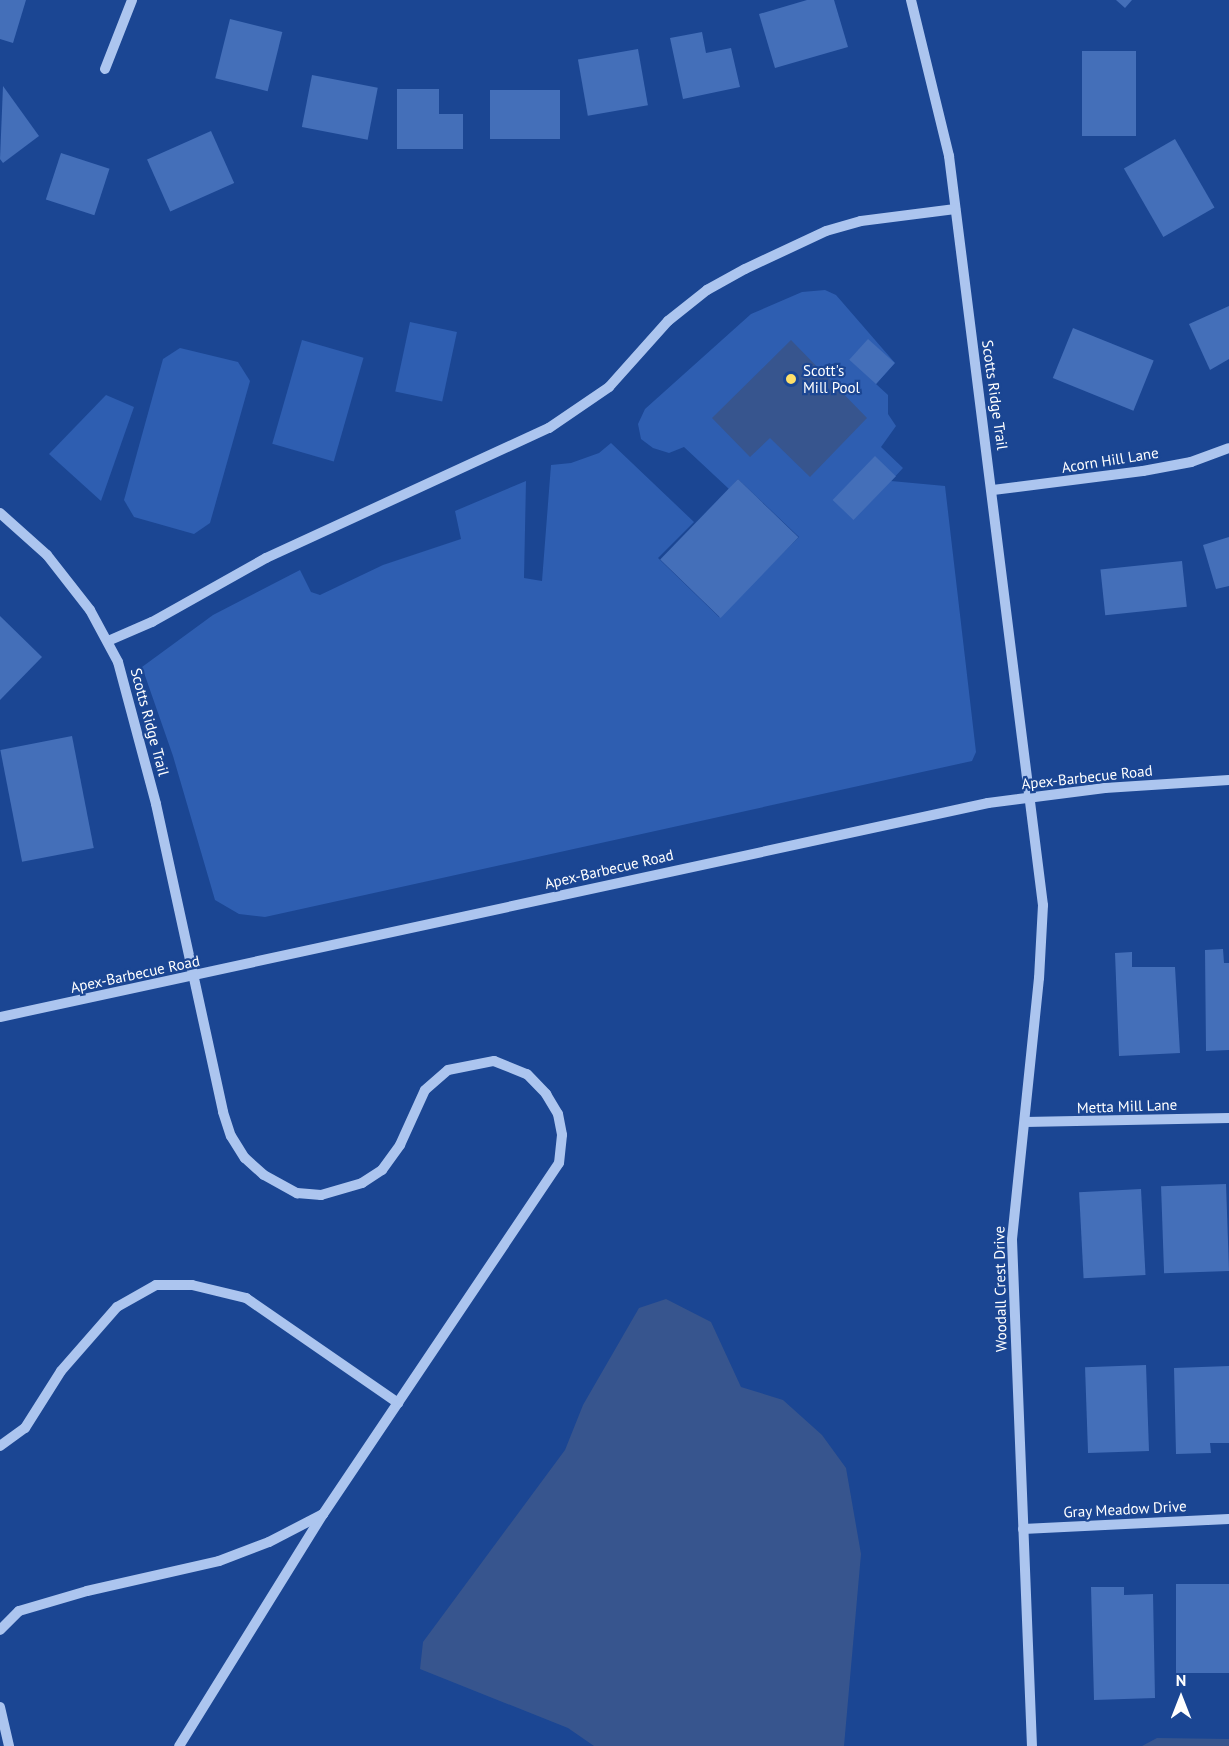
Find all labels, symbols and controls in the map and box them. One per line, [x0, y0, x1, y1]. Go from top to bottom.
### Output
street label: Scotts Ridge Trail [978, 339, 1012, 451]
place label: Scott's Mill Pool [803, 361, 860, 396]
marker: Scott's Mill Pool [784, 372, 798, 386]
street label: Acorn Hill Lane [1060, 443, 1160, 477]
street label: Scotts Ridge Trail [127, 666, 173, 778]
street label: Apex-Barbecue Road [1021, 761, 1153, 793]
street label: Apex-Barbecue Road [543, 845, 675, 893]
street label: Apex-Barbecue Road [69, 952, 201, 996]
street label: Metta Mill Lane [1076, 1095, 1178, 1117]
street label: Woodall Crest Drive [990, 1226, 1010, 1352]
street label: Gray Meadow Drive [1062, 1497, 1188, 1521]
north arrow [1151, 1668, 1211, 1728]
text: N [1176, 1670, 1186, 1690]

